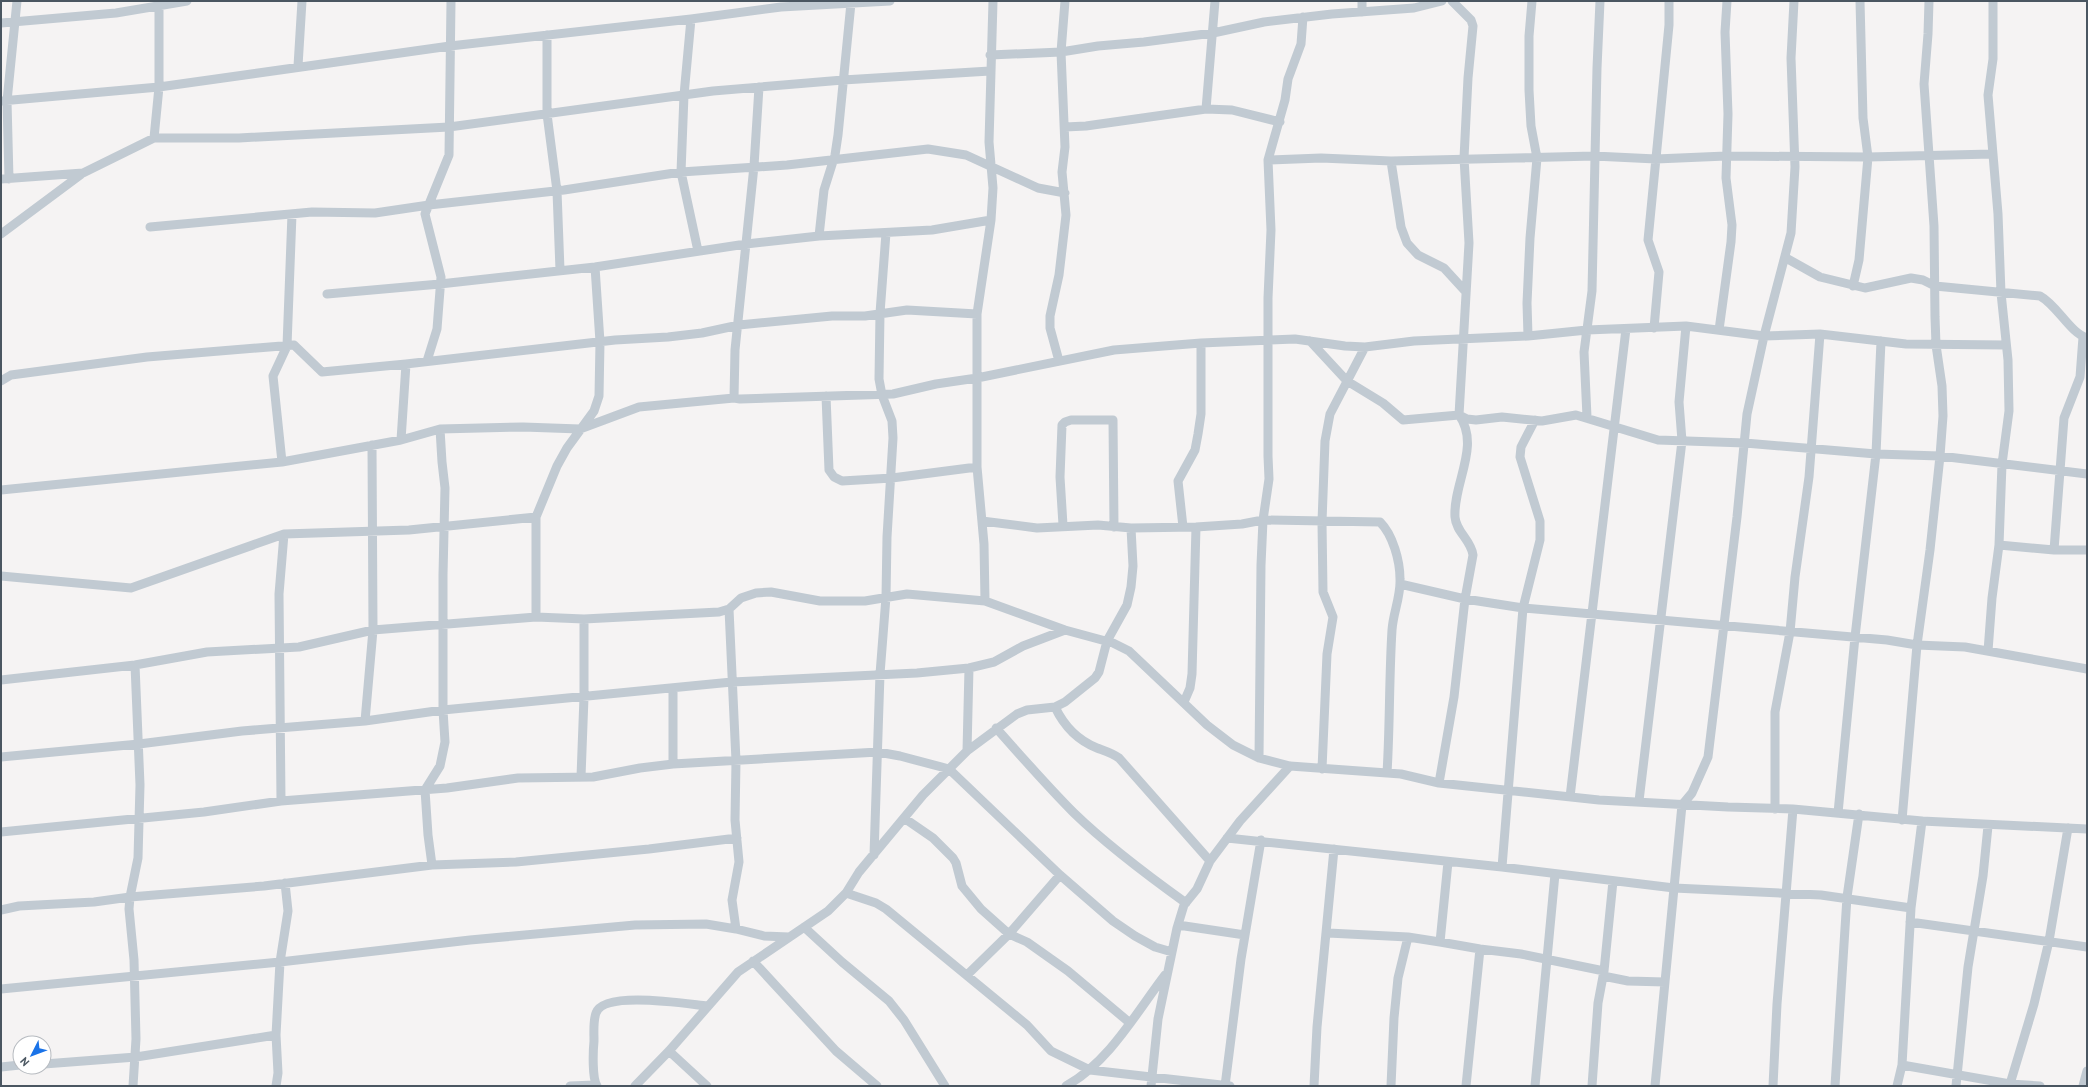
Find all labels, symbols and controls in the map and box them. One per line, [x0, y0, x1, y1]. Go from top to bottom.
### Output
north arrow [12, 1035, 52, 1075]
text: N [17, 1054, 32, 1069]

